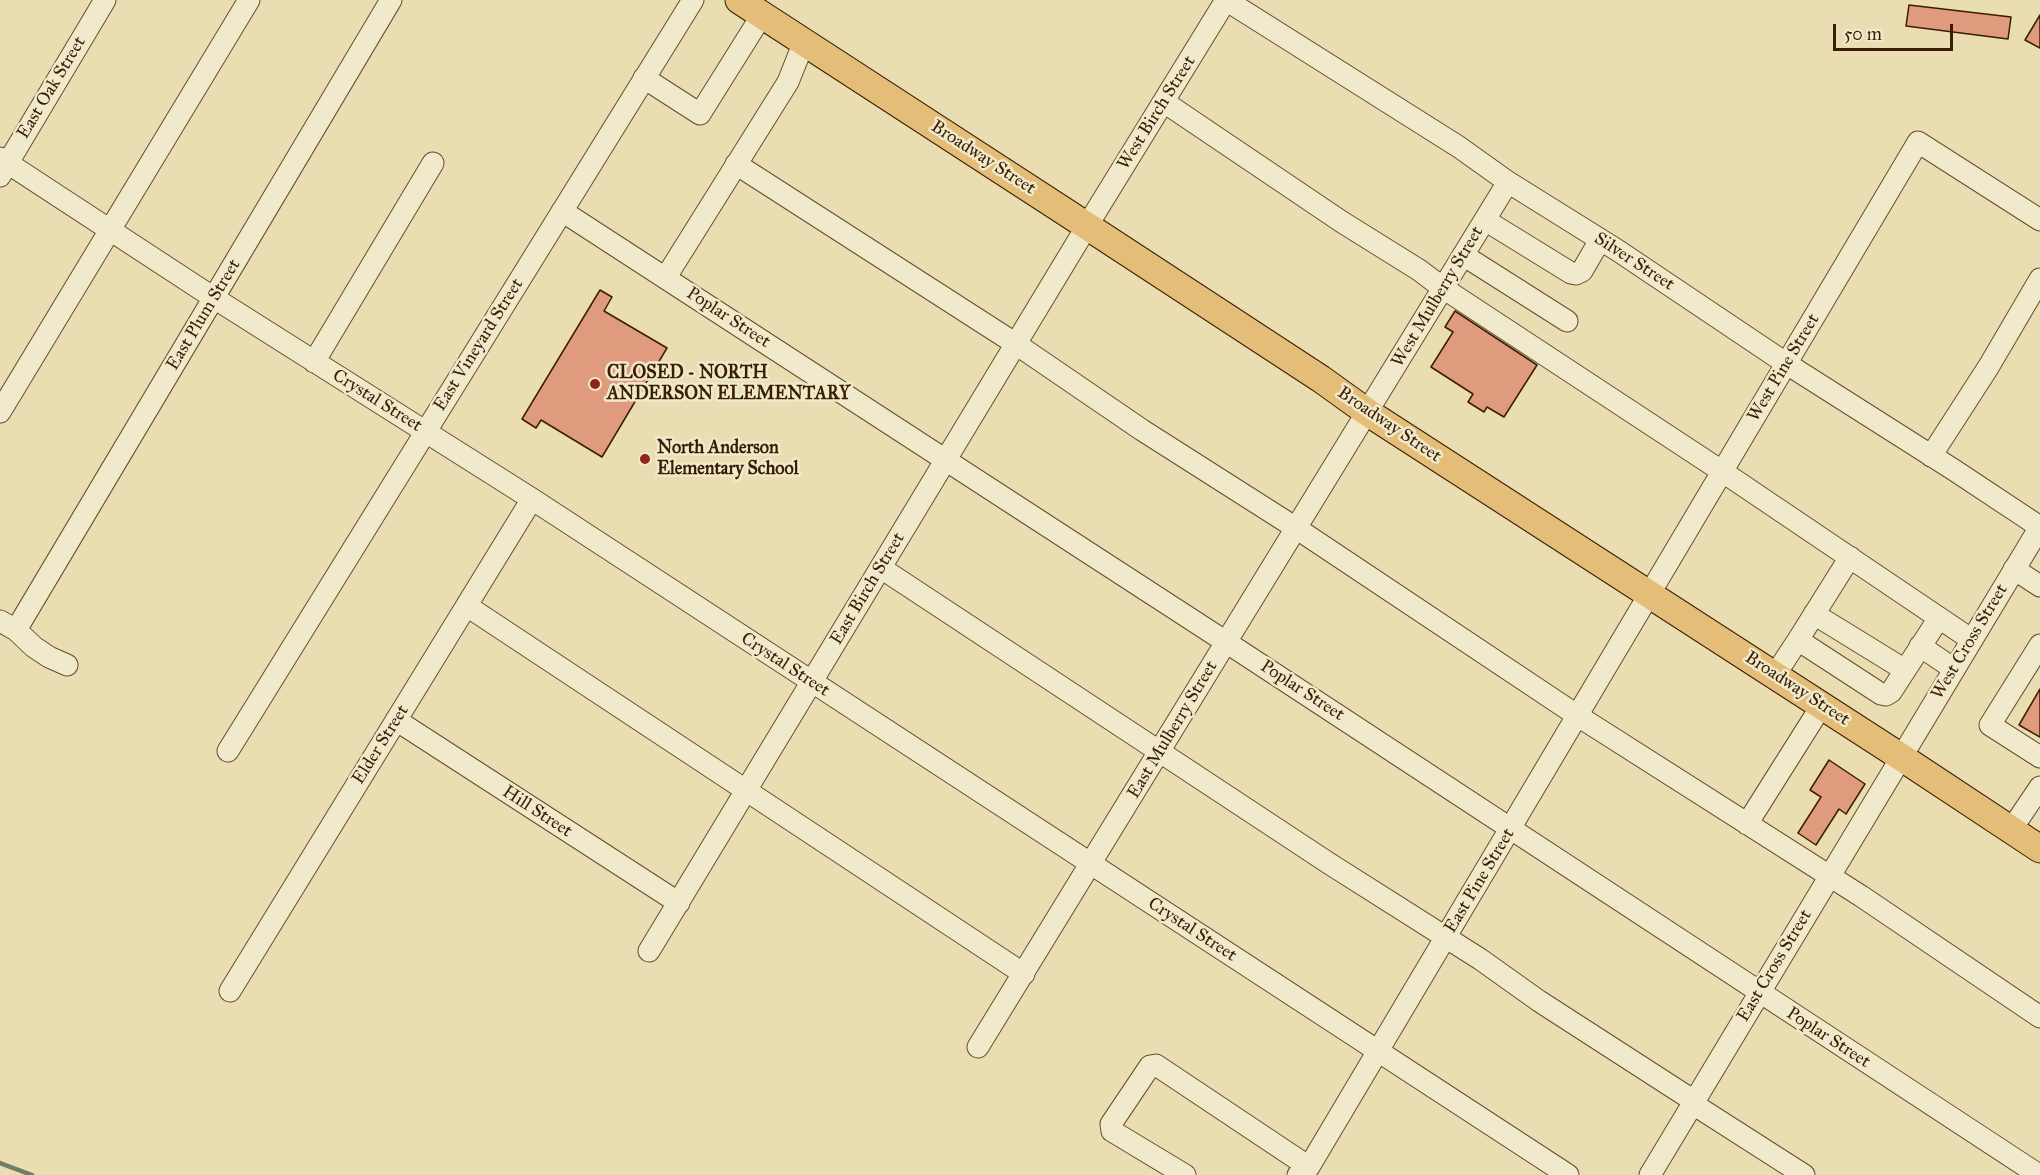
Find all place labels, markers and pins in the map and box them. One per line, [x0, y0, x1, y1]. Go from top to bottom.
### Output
place label: CLOSED - NORTH ANDERSON ELEMENTARY [607, 363, 851, 406]
marker: CLOSED - NORTH ANDERSON ELEMENTARY [588, 377, 602, 391]
place label: North Anderson Elementary School [657, 438, 799, 480]
marker: North Anderson Elementary School [638, 452, 652, 466]

